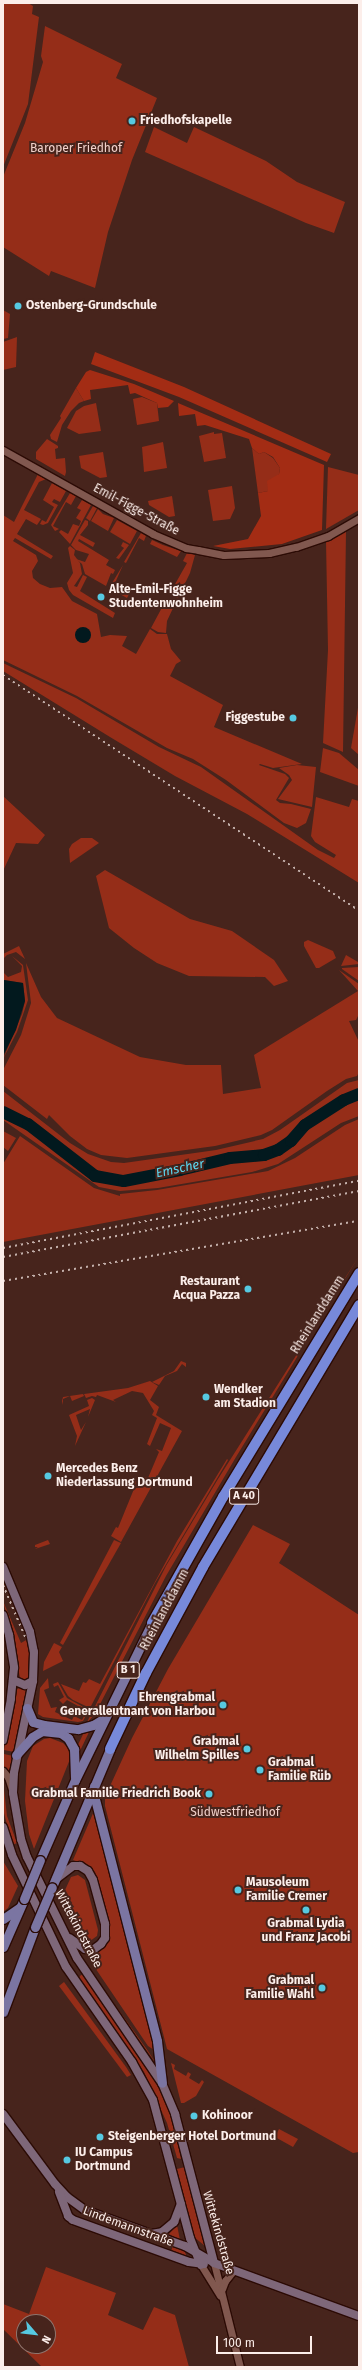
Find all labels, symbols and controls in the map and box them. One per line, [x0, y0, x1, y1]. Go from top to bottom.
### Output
place label: Friedhofskapelle [140, 114, 232, 128]
marker: Friedhofskapelle [127, 116, 137, 126]
park label: Baroper Friedhof [30, 142, 122, 156]
place label: Ostenberg-Grundschule [26, 299, 157, 313]
marker: Ostenberg-Grundschule [13, 301, 23, 311]
street label: Emil-Figge-Straße [90, 481, 182, 539]
place label: Alte-Emil-Figge Studentenwohnheim [109, 583, 223, 611]
marker: Alte-Emil-Figge Studentenwohnheim [96, 592, 106, 602]
place label: Figgestube [225, 711, 285, 725]
marker: Figgestube [288, 713, 298, 723]
water label: Emscher [154, 1156, 206, 1182]
street label: Rheinlanddamm [288, 1273, 348, 1357]
place label: Restaurant Acqua Pazza [173, 1275, 240, 1303]
marker: Restaurant Acqua Pazza [243, 1284, 253, 1294]
place label: Wendker am Stadion [214, 1383, 276, 1411]
marker: Wendker am Stadion [201, 1392, 211, 1402]
place label: Mercedes Benz Niederlassung Dortmund [56, 1462, 193, 1490]
marker: Mercedes Benz Niederlassung Dortmund [43, 1471, 53, 1481]
road number: A 40 [229, 1487, 259, 1505]
street label: Rheinlanddamm [138, 1567, 192, 1653]
road number: B 1 [116, 1661, 140, 1679]
place label: Ehrengrabmal Generalleutnant von Harbou [60, 1691, 215, 1719]
marker: Ehrengrabmal Generalleutnant von Harbou [218, 1700, 228, 1710]
place label: Grabmal Wilhelm Spilles [155, 1735, 239, 1763]
marker: Grabmal Wilhelm Spilles [242, 1744, 252, 1754]
place label: Grabmal Familie Rüb [268, 1756, 331, 1784]
marker: Grabmal Familie Rüb [255, 1765, 265, 1775]
place label: Grabmal Familie Friedrich Book [31, 1787, 201, 1801]
marker: Grabmal Familie Friedrich Book [204, 1789, 214, 1799]
park label: Südwestfriedhof [190, 1806, 280, 1820]
place label: Mausoleum Familie Cremer [246, 1876, 327, 1904]
marker: Mausoleum Familie Cremer [233, 1885, 243, 1895]
street label: Wittekindstraße [51, 1887, 105, 1971]
marker: Grabmal Lydia und Franz Jacobi [301, 1905, 311, 1915]
place label: Grabmal Lydia und Franz Jacobi [262, 1917, 350, 1945]
place label: Grabmal Familie Wahl [245, 1974, 314, 2002]
marker: Grabmal Familie Wahl [317, 1983, 327, 1993]
place label: Kohinoor [202, 2109, 252, 2123]
marker: Kohinoor [189, 2111, 199, 2121]
place label: Steigenberger Hotel Dortmund [108, 2130, 276, 2144]
marker: Steigenberger Hotel Dortmund [95, 2132, 105, 2142]
place label: IU Campus Dortmund [75, 2146, 132, 2174]
marker: IU Campus Dortmund [62, 2155, 72, 2165]
street label: Wittekindstraße [199, 2189, 237, 2277]
street label: Lindemannstraße [81, 2204, 175, 2250]
north arrow [16, 2314, 56, 2354]
scale bar [218, 2328, 314, 2354]
text: N [39, 2333, 54, 2346]
text: 100 m [223, 2336, 255, 2350]

